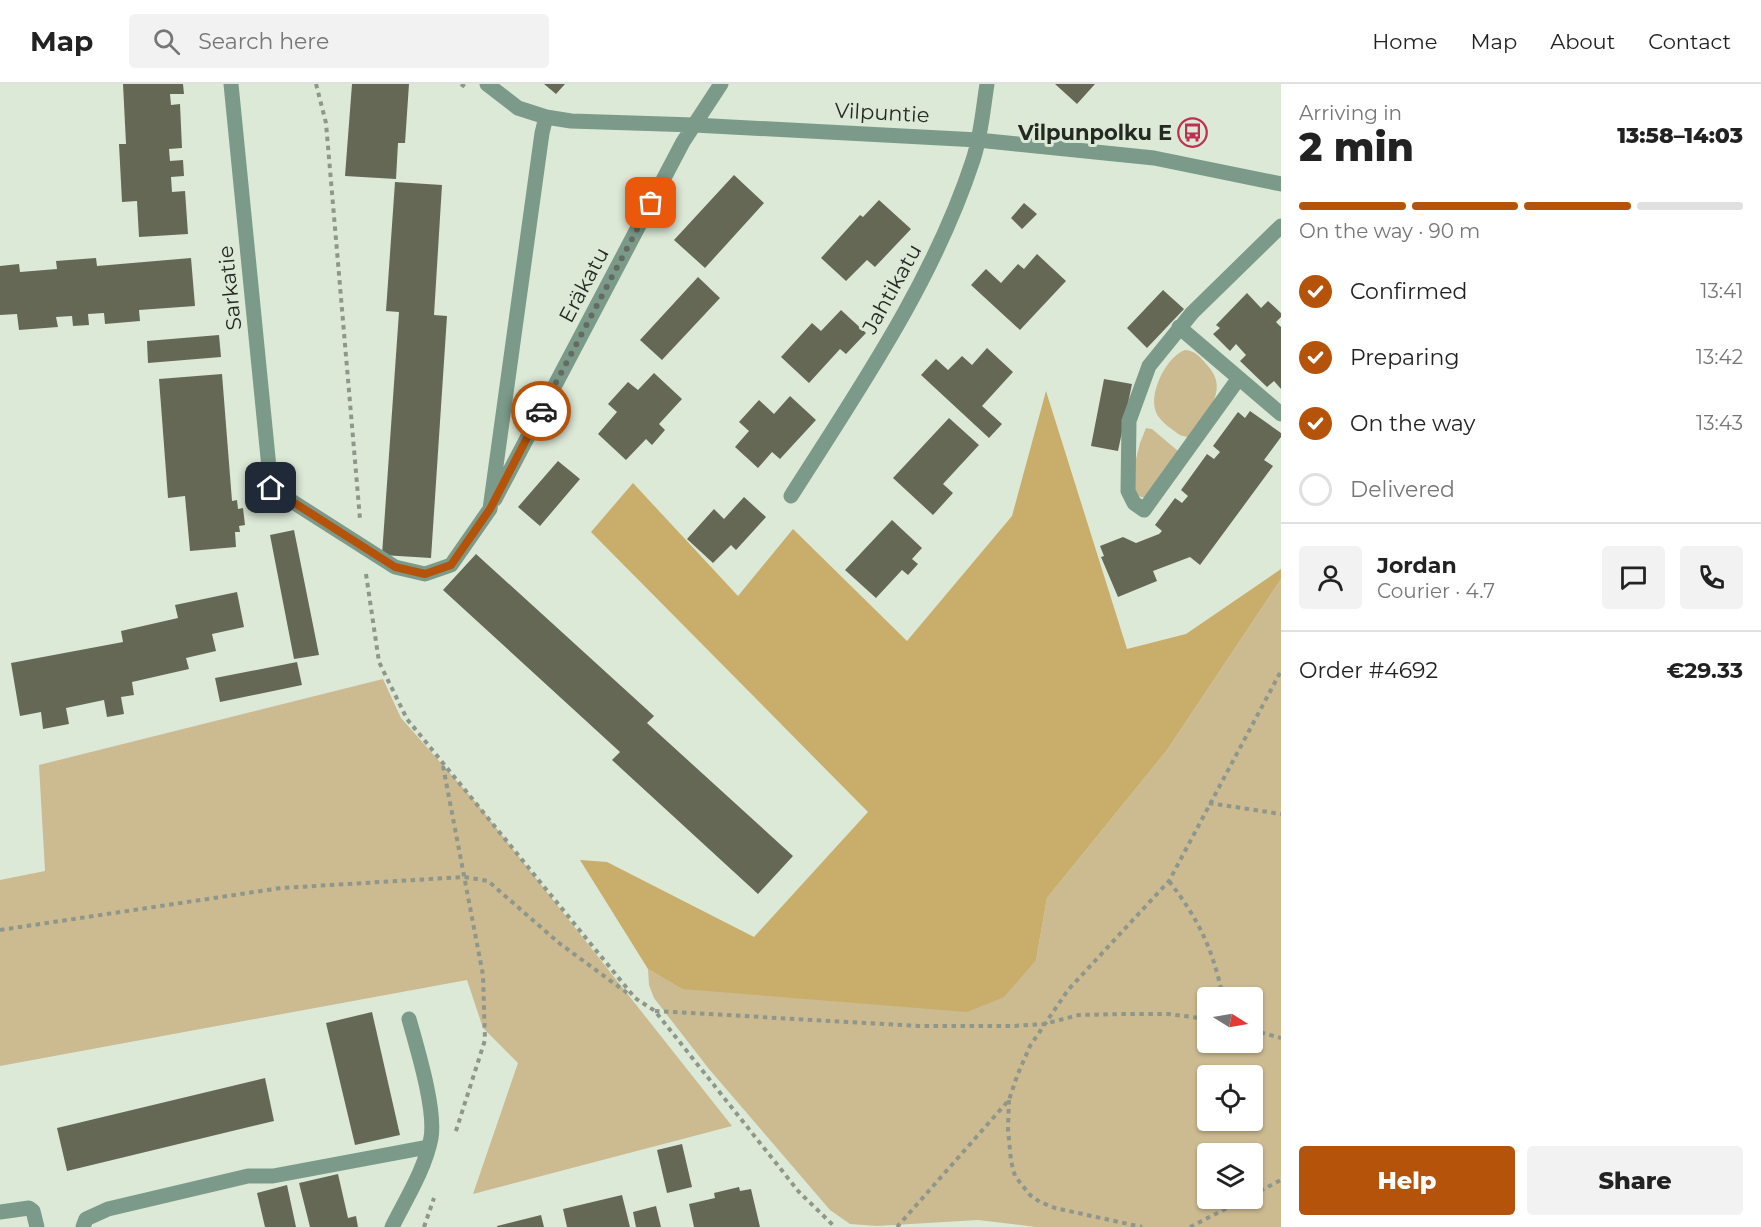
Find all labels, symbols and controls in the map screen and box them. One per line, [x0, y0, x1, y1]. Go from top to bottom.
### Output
search box [129, 14, 549, 68]
text: Map [30, 24, 93, 58]
icon: search [150, 25, 183, 58]
text: Search here [198, 28, 329, 55]
text: Home [1372, 29, 1437, 54]
text: Map [1470, 29, 1517, 54]
text: About [1550, 29, 1615, 54]
text: Contact [1648, 29, 1731, 54]
street label: Vilpuntie [834, 98, 930, 127]
text: Arriving in [1299, 101, 1402, 125]
bus stop icon: Vilpunpolku E [1177, 117, 1209, 149]
place label: Vilpunpolku E [1017, 120, 1172, 145]
text: 13:58–14:03 [1617, 122, 1743, 149]
text: 2 min [1299, 123, 1414, 171]
pin [625, 177, 676, 228]
icon: bag [634, 186, 667, 219]
text: On the way · 90 m [1299, 219, 1480, 243]
street label: Jahtikatu [856, 240, 926, 339]
street label: Eräkatu [553, 243, 614, 327]
street label: Sarkatie [213, 244, 246, 332]
icon: check [1299, 275, 1332, 308]
text: Confirmed [1350, 278, 1467, 305]
text: 13:41 [1700, 279, 1743, 303]
icon: check [1299, 341, 1332, 374]
text: Preparing [1350, 344, 1459, 371]
text: 13:42 [1696, 345, 1743, 369]
courier [511, 381, 571, 441]
icon: car [525, 395, 558, 428]
icon: check [1299, 407, 1332, 440]
text: On the way [1350, 410, 1475, 437]
text: 13:43 [1696, 411, 1743, 435]
pin [245, 462, 296, 513]
icon: home [254, 471, 287, 504]
text: Delivered [1350, 476, 1455, 503]
button: person [1299, 546, 1362, 609]
button: chat [1602, 546, 1665, 609]
button: phone [1680, 546, 1743, 609]
text: Jordan [1377, 552, 1457, 579]
text: Courier · 4.7 [1377, 579, 1495, 603]
text: Order #4692 [1299, 657, 1438, 684]
text: €29.33 [1667, 657, 1743, 684]
north arrow [1197, 987, 1263, 1053]
map controls [1197, 987, 1263, 1209]
button: locate [1197, 1065, 1263, 1131]
button: layers [1197, 1143, 1263, 1209]
button: Help [1299, 1146, 1515, 1215]
button: Share [1527, 1146, 1743, 1215]

